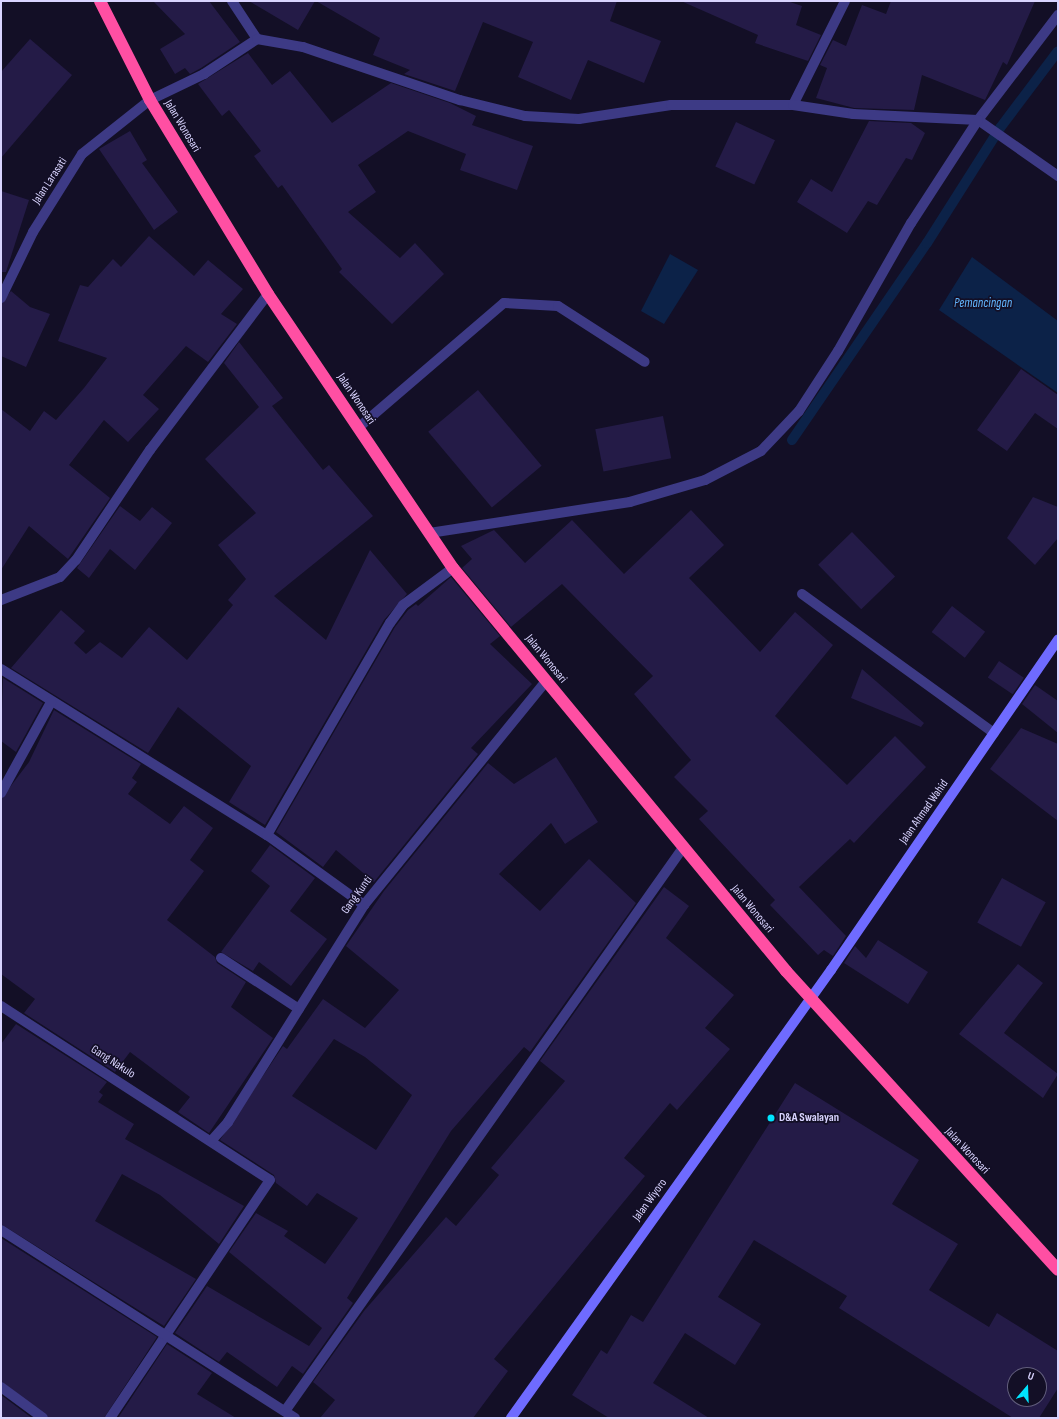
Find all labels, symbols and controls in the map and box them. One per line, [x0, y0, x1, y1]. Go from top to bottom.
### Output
street label: Jalan Wonosari [161, 97, 203, 155]
street label: Jalan Larasati [30, 155, 70, 207]
water label: Pemancingan [954, 295, 1012, 311]
street label: Jalan Wonosari [334, 371, 378, 427]
street label: Jalan Wonosari [522, 632, 570, 686]
street label: Jalan Ahmad Wahid [897, 777, 951, 847]
street label: Gang Kunti [338, 873, 376, 917]
street label: Jalan Wonosari [728, 882, 776, 936]
street label: Gang Nakulo [88, 1042, 138, 1082]
place label: D&A Swalayan [779, 1111, 839, 1125]
marker: D&A Swalayan [766, 1113, 776, 1123]
street label: Jalan Wonosari [942, 1125, 992, 1177]
street label: Jalan Wiyoro [630, 1176, 670, 1224]
north arrow [1007, 1367, 1047, 1407]
text: U [1026, 1369, 1036, 1383]

